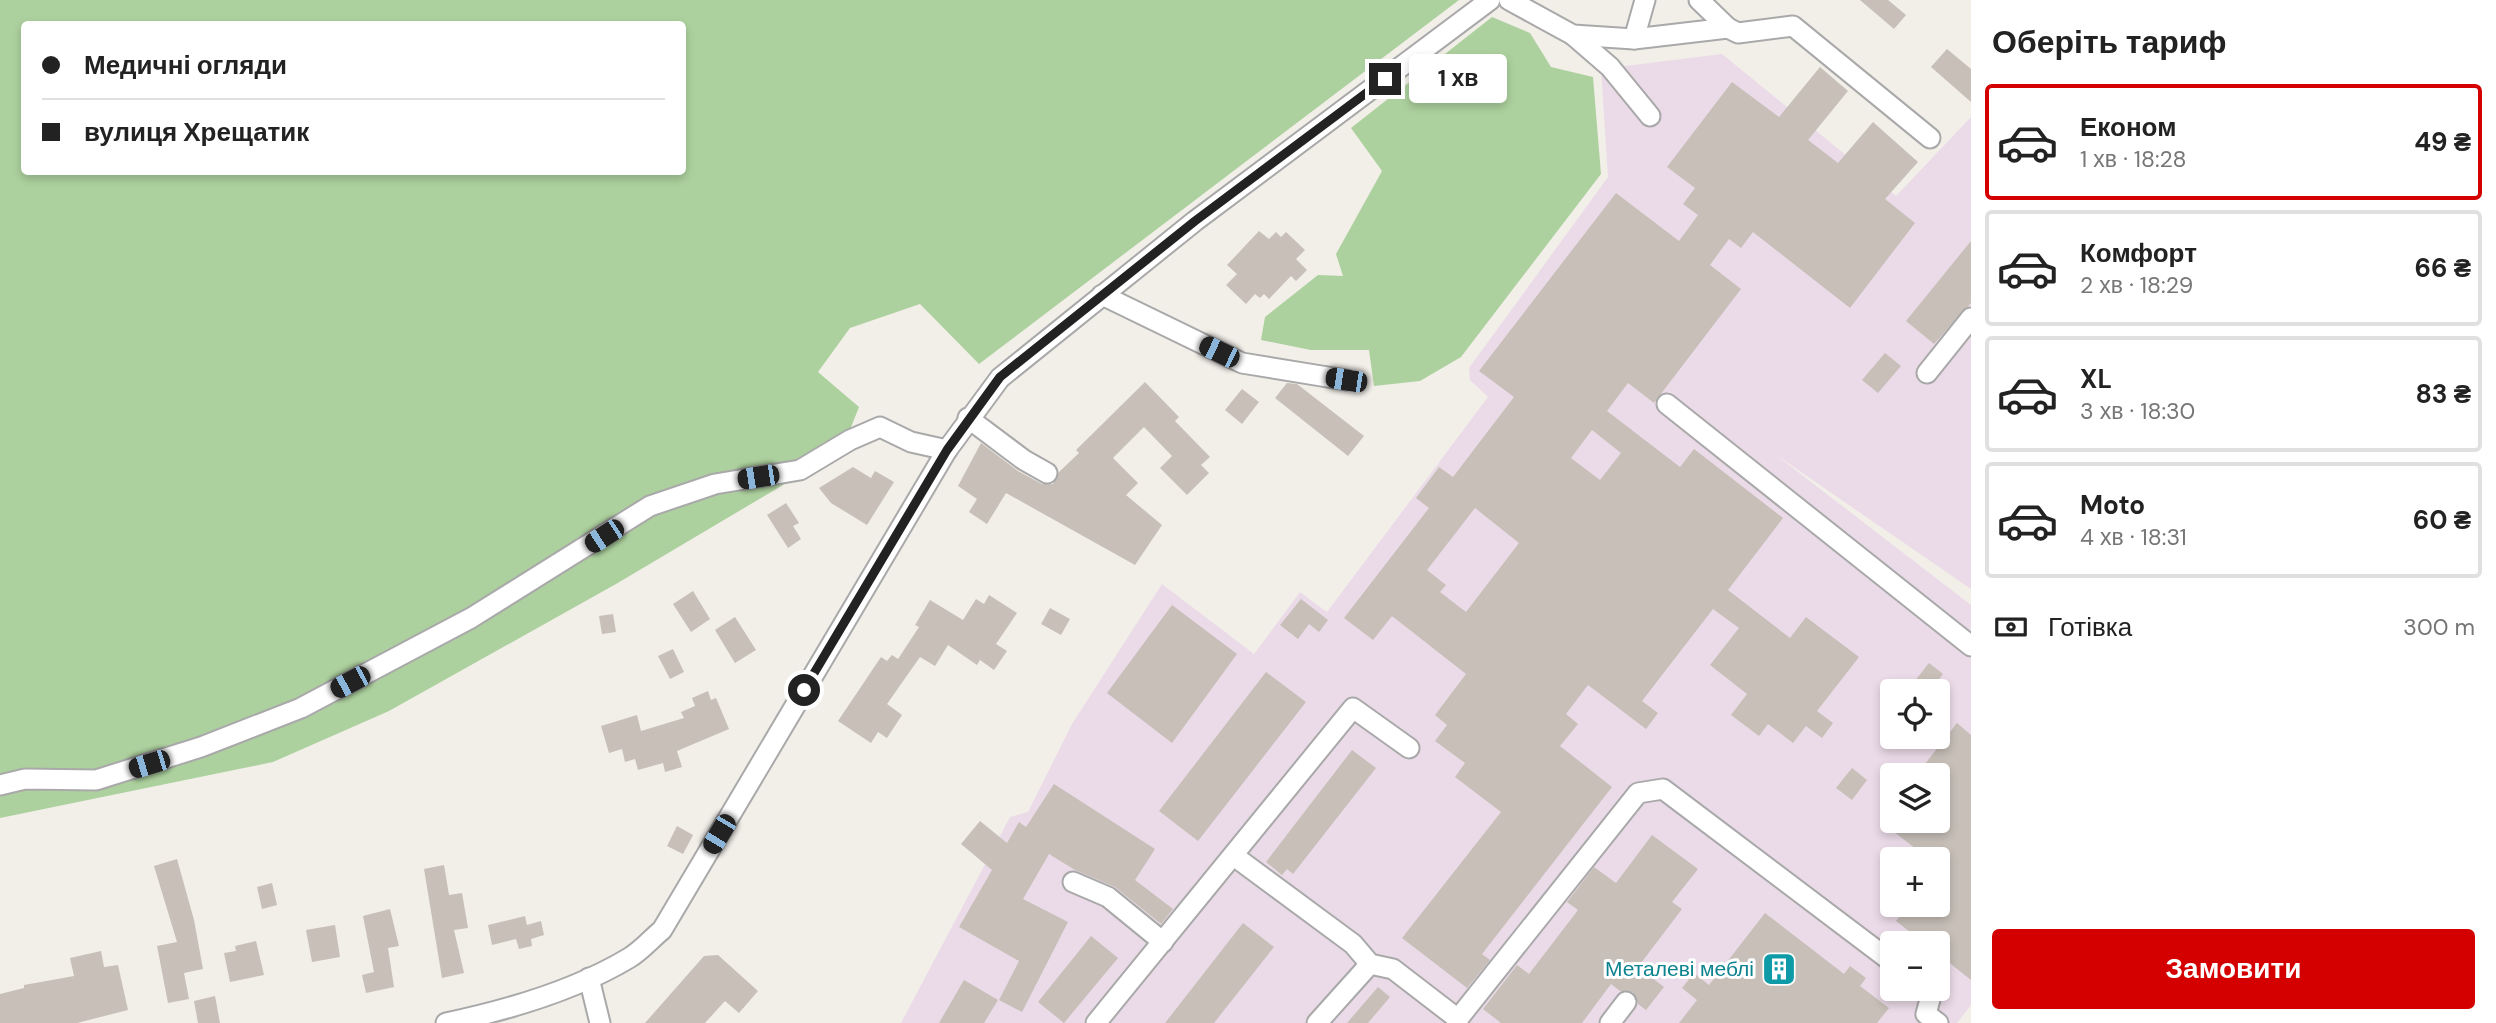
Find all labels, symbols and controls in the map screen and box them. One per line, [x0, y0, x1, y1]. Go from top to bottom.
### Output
text: Оберіть тариф [1992, 21, 2226, 63]
text: Медичні огляди [84, 48, 287, 82]
callout: 1 хв [1410, 55, 1508, 104]
route end [1369, 63, 1401, 95]
text: 1 хв [1438, 63, 1478, 93]
text: Економ [2080, 110, 2176, 144]
icon: car [1996, 111, 2059, 174]
text: вулиця Хрещатик [84, 115, 309, 149]
text: 49 ₴ [2414, 125, 2471, 159]
text: 1 хв · 18:28 [2080, 144, 2186, 174]
text: Комфорт [2080, 236, 2197, 270]
icon: car [1996, 237, 2059, 300]
text: 66 ₴ [2415, 251, 2471, 285]
text: 2 хв · 18:29 [2080, 270, 2193, 300]
car [1196, 333, 1243, 371]
text: XL [2080, 362, 2112, 396]
icon: car [1996, 363, 2059, 426]
car [1324, 366, 1369, 394]
text: 83 ₴ [2415, 377, 2471, 411]
text: 3 хв · 18:30 [2080, 396, 2195, 426]
car [736, 463, 781, 491]
text: Moto [2080, 488, 2145, 522]
icon: car [1996, 489, 2059, 552]
text: 60 ₴ [2413, 503, 2471, 537]
car [581, 516, 628, 556]
text: 4 хв · 18:31 [2080, 522, 2187, 552]
icon: cash [1992, 608, 2030, 646]
text: Готівка [2048, 610, 2132, 644]
text: 300 m [2403, 612, 2475, 642]
car [327, 663, 374, 701]
route start [788, 674, 820, 706]
map controls [1880, 679, 1950, 1001]
button: locate [1880, 679, 1950, 749]
car [126, 748, 173, 780]
button: layers [1880, 763, 1950, 833]
car [700, 811, 739, 857]
button: + [1880, 847, 1950, 917]
button: Замовити [1992, 929, 2475, 1009]
button: − [1880, 931, 1950, 1001]
building icon: Металеві меблі [1760, 950, 1798, 988]
place label: Металеві меблі [1605, 955, 1754, 983]

